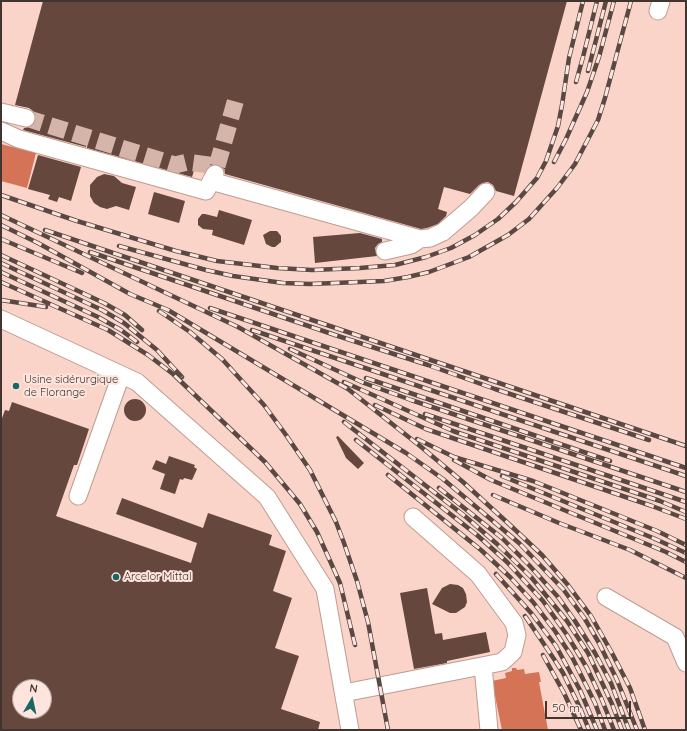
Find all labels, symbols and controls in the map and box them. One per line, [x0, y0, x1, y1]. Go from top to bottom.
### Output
place label: Usine sidérurgique de Florange [24, 373, 118, 399]
marker: Usine sidérurgique de Florange [11, 381, 21, 391]
place label: Arcelor Mittal [124, 570, 191, 584]
marker: Arcelor Mittal [111, 572, 121, 582]
north arrow [12, 679, 52, 719]
text: N [29, 681, 39, 696]
scale bar [547, 693, 633, 719]
text: 50 m [552, 700, 580, 715]

